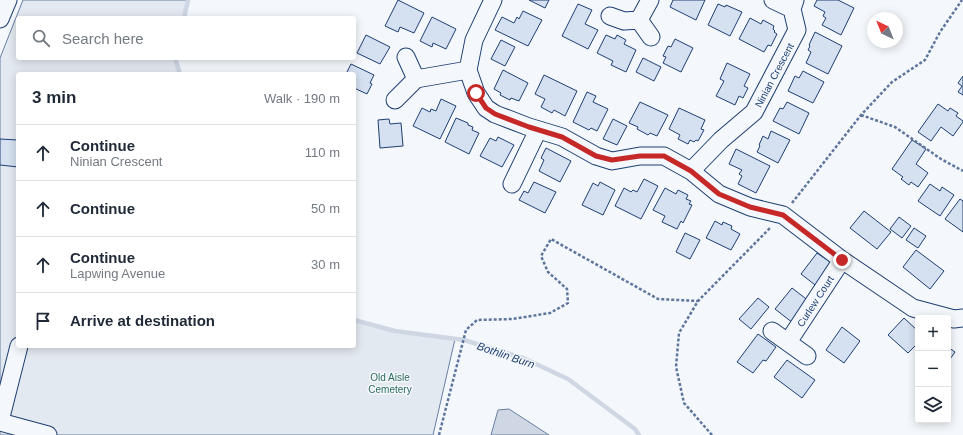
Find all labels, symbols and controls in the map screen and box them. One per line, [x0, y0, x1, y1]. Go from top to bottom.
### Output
north arrow [867, 12, 903, 48]
search box [16, 16, 356, 60]
icon: search [30, 27, 52, 49]
text: Search here [62, 30, 144, 47]
street label: Ninian Crescent [753, 41, 796, 109]
route start [467, 84, 485, 102]
text: 3 min [32, 88, 76, 107]
text: Walk · 190 m [264, 91, 340, 106]
text: Continue [70, 137, 135, 154]
icon: ahead [32, 142, 54, 164]
text: 110 m [305, 145, 340, 160]
text: Ninian Crescent [70, 154, 163, 169]
icon: ahead [32, 198, 54, 220]
text: Continue [70, 200, 135, 217]
text: 50 m [311, 201, 340, 216]
text: Continue [70, 249, 135, 266]
route end [833, 251, 851, 269]
icon: ahead [32, 254, 54, 276]
text: 30 m [311, 257, 340, 272]
text: Lapwing Avenue [70, 266, 165, 281]
street label: Curlew Court [795, 274, 836, 329]
icon: arrive [32, 310, 54, 332]
text: Arrive at destination [70, 312, 215, 329]
map controls [915, 315, 951, 423]
button: + [915, 315, 951, 351]
water label: Bothlin Burn [476, 340, 536, 370]
button: − [915, 351, 951, 387]
park label: Old Aisle Cemetery [368, 372, 412, 395]
button: layers [915, 387, 951, 423]

